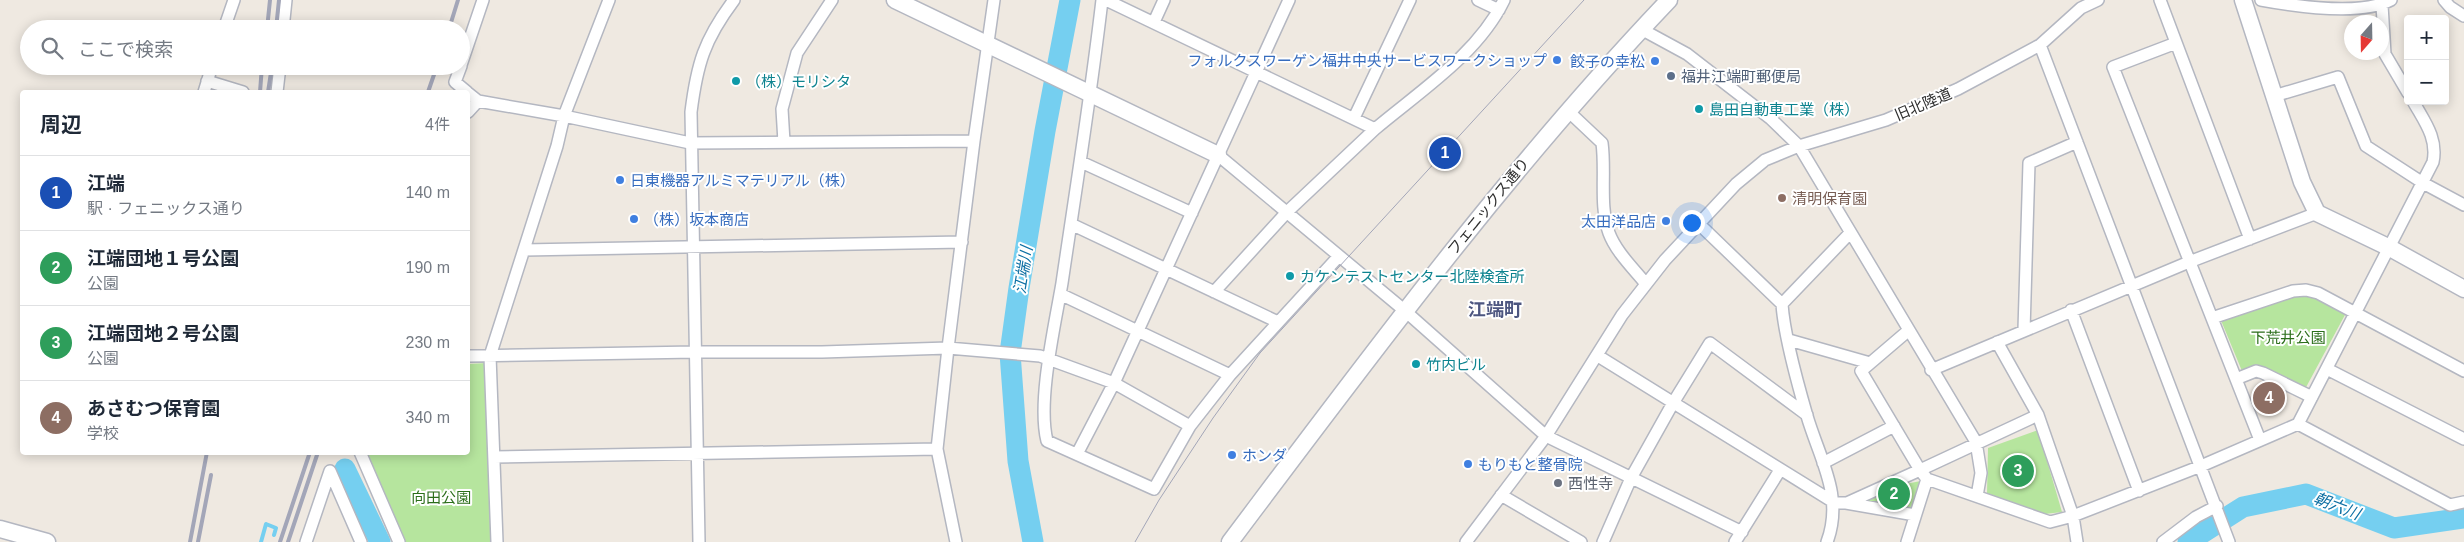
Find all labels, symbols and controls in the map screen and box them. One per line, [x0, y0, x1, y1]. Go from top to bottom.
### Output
north arrow [2344, 15, 2389, 60]
map controls [2404, 15, 2449, 105]
button: + [2404, 15, 2449, 60]
search box [20, 20, 470, 75]
icon: search [38, 34, 66, 62]
text: ここで検索 [78, 39, 173, 60]
place label: フォルクスワーゲン福井中央サービスワークショップ [1187, 52, 1547, 69]
place label: 餃子の幸松 [1570, 53, 1645, 70]
marker: フォルクスワーゲン福井中央サービスワークショップ [1551, 54, 1563, 66]
marker: 餃子の幸松 [1649, 55, 1661, 67]
button: − [2404, 60, 2449, 105]
place label: 福井江端町郵便局 [1681, 68, 1801, 85]
marker: 福井江端町郵便局 [1665, 70, 1677, 82]
place label: （株）モリシタ [746, 73, 851, 90]
marker: （株）モリシタ [730, 75, 742, 87]
street label: 旧北陸道 [1892, 84, 1954, 124]
place label: 島田自動車工業（株） [1709, 101, 1859, 118]
marker: 島田自動車工業（株） [1693, 103, 1705, 115]
text: 周辺 [40, 113, 82, 136]
text: 4件 [425, 116, 450, 133]
pin: 1 [1429, 134, 1461, 172]
street label: フェニックス通り [1444, 154, 1532, 258]
place label: 日東機器アルミマテリアル（株） [630, 172, 855, 189]
text: 江端 [87, 173, 125, 194]
marker: 日東機器アルミマテリアル（株） [614, 174, 626, 186]
text: 1 [52, 184, 60, 201]
text: 140 m [406, 184, 450, 201]
place label: 清明保育園 [1792, 190, 1867, 207]
marker: 清明保育園 [1776, 192, 1788, 204]
text: 駅 · フェニックス通り [87, 200, 245, 217]
your location [1679, 210, 1705, 236]
place label: （株）坂本商店 [644, 211, 749, 228]
marker: （株）坂本商店 [628, 213, 640, 225]
place label: 太田洋品店 [1581, 213, 1656, 230]
marker: 太田洋品店 [1660, 215, 1672, 227]
water label: 江端川 [1011, 243, 1035, 295]
text: 江端団地１号公園 [87, 248, 239, 269]
text: 2 [52, 259, 60, 276]
text: 190 m [406, 259, 450, 276]
place label: カケンテストセンター北陸検査所 [1300, 268, 1525, 285]
marker: カケンテストセンター北陸検査所 [1284, 270, 1296, 282]
text: 公園 [87, 275, 119, 292]
district label: 江端町 [1468, 300, 1522, 320]
text: 江端団地２号公園 [87, 323, 239, 344]
park label: 下荒井公園 [2250, 329, 2326, 346]
text: 3 [52, 334, 60, 351]
text: 230 m [406, 334, 450, 351]
text: 公園 [87, 350, 119, 367]
place label: 竹内ビル [1426, 356, 1486, 373]
marker: 竹内ビル [1410, 358, 1422, 370]
pin: 4 [2253, 379, 2285, 417]
text: あさむつ保育園 [87, 398, 220, 419]
text: 4 [52, 409, 60, 426]
text: 340 m [406, 409, 450, 426]
text: 学校 [87, 425, 119, 442]
place label: ホンダ [1242, 447, 1287, 464]
marker: ホンダ [1226, 449, 1238, 461]
pin: 3 [2002, 452, 2034, 490]
place label: もりもと整骨院 [1478, 456, 1583, 473]
marker: もりもと整骨院 [1462, 458, 1474, 470]
place label: 西性寺 [1568, 475, 1613, 492]
pin: 2 [1878, 475, 1910, 513]
marker: 西性寺 [1552, 477, 1564, 489]
park label: 向田公園 [411, 489, 471, 506]
water label: 朝六川 [2312, 489, 2364, 523]

